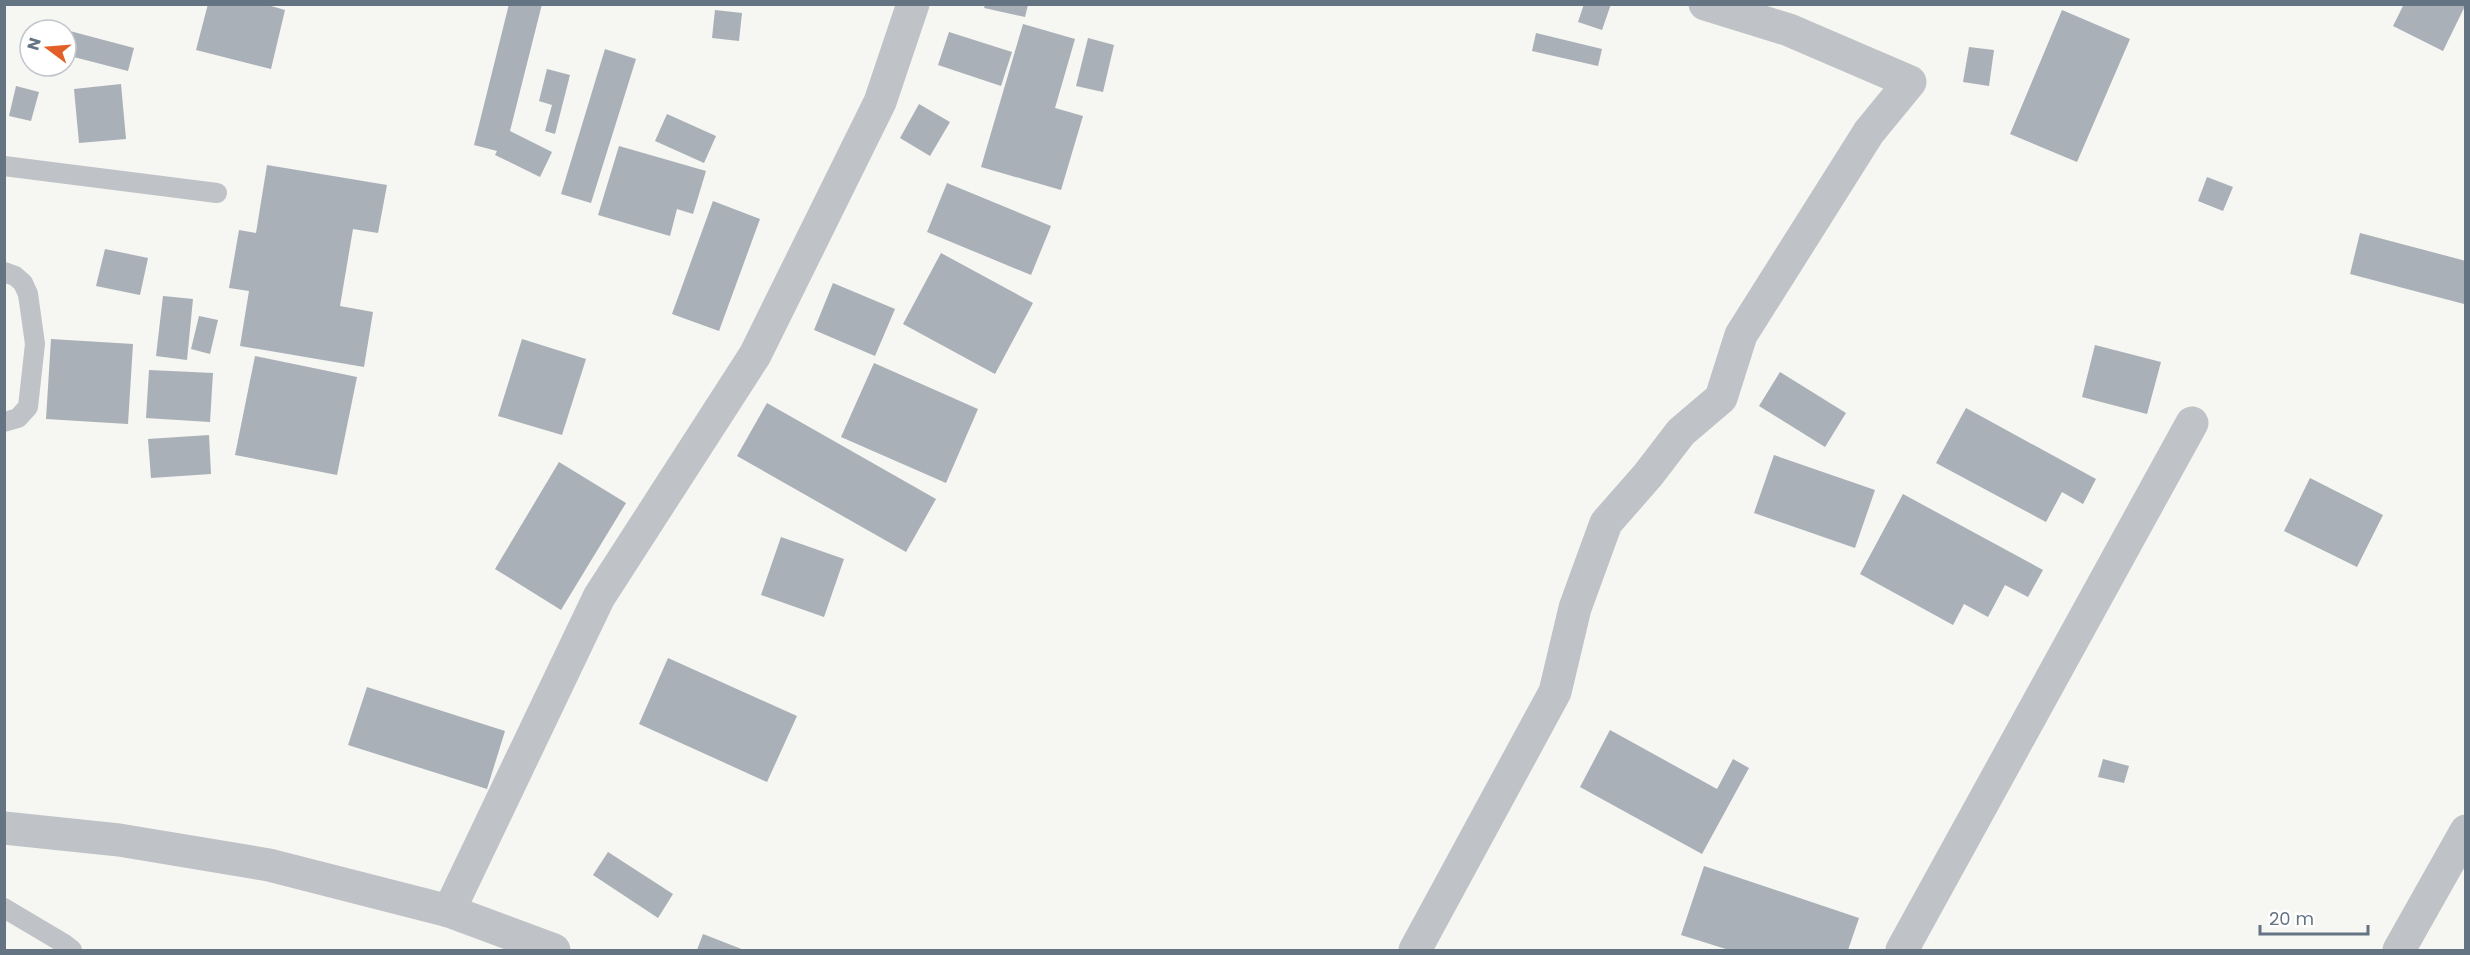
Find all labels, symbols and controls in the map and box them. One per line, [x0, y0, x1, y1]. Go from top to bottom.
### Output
north arrow [18, 18, 78, 78]
text: N [21, 35, 47, 53]
scale bar [2260, 898, 2368, 936]
text: 20 m [2269, 906, 2314, 931]

